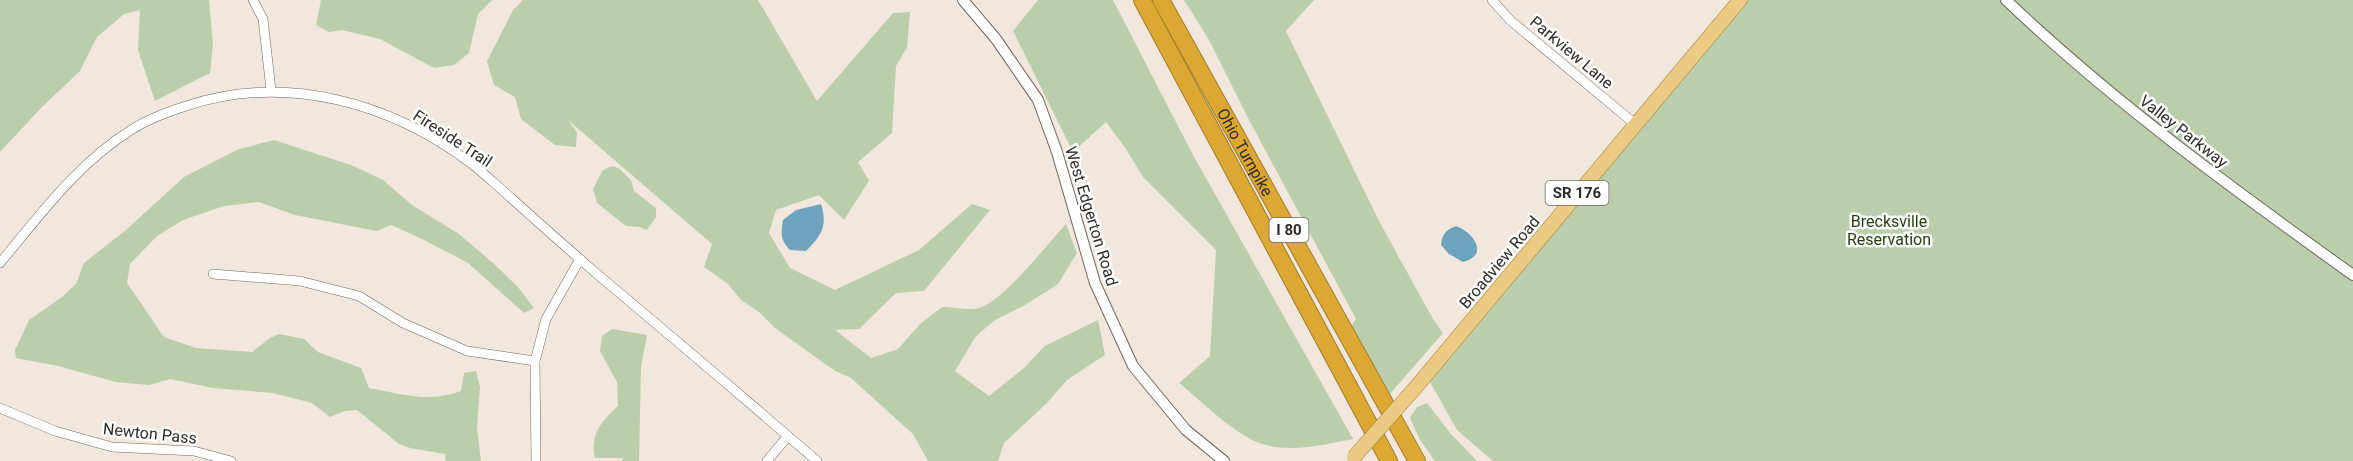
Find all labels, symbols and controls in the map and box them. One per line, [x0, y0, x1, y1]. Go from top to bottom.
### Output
street label: Parkview Lane [1526, 12, 1617, 93]
street label: Valley Parkway [2136, 91, 2232, 172]
street label: Ohio Turnpike [1213, 105, 1277, 200]
street label: Fireside Trail [410, 106, 496, 171]
street label: West Edgerton Road [1061, 144, 1122, 288]
road number: SR 176 [1546, 181, 1608, 205]
street label: Broadview Road [1455, 212, 1544, 312]
park label: Brecksville Reservation [1847, 212, 1931, 249]
road number: I 80 [1270, 218, 1308, 242]
street label: Newton Pass [102, 419, 198, 448]

